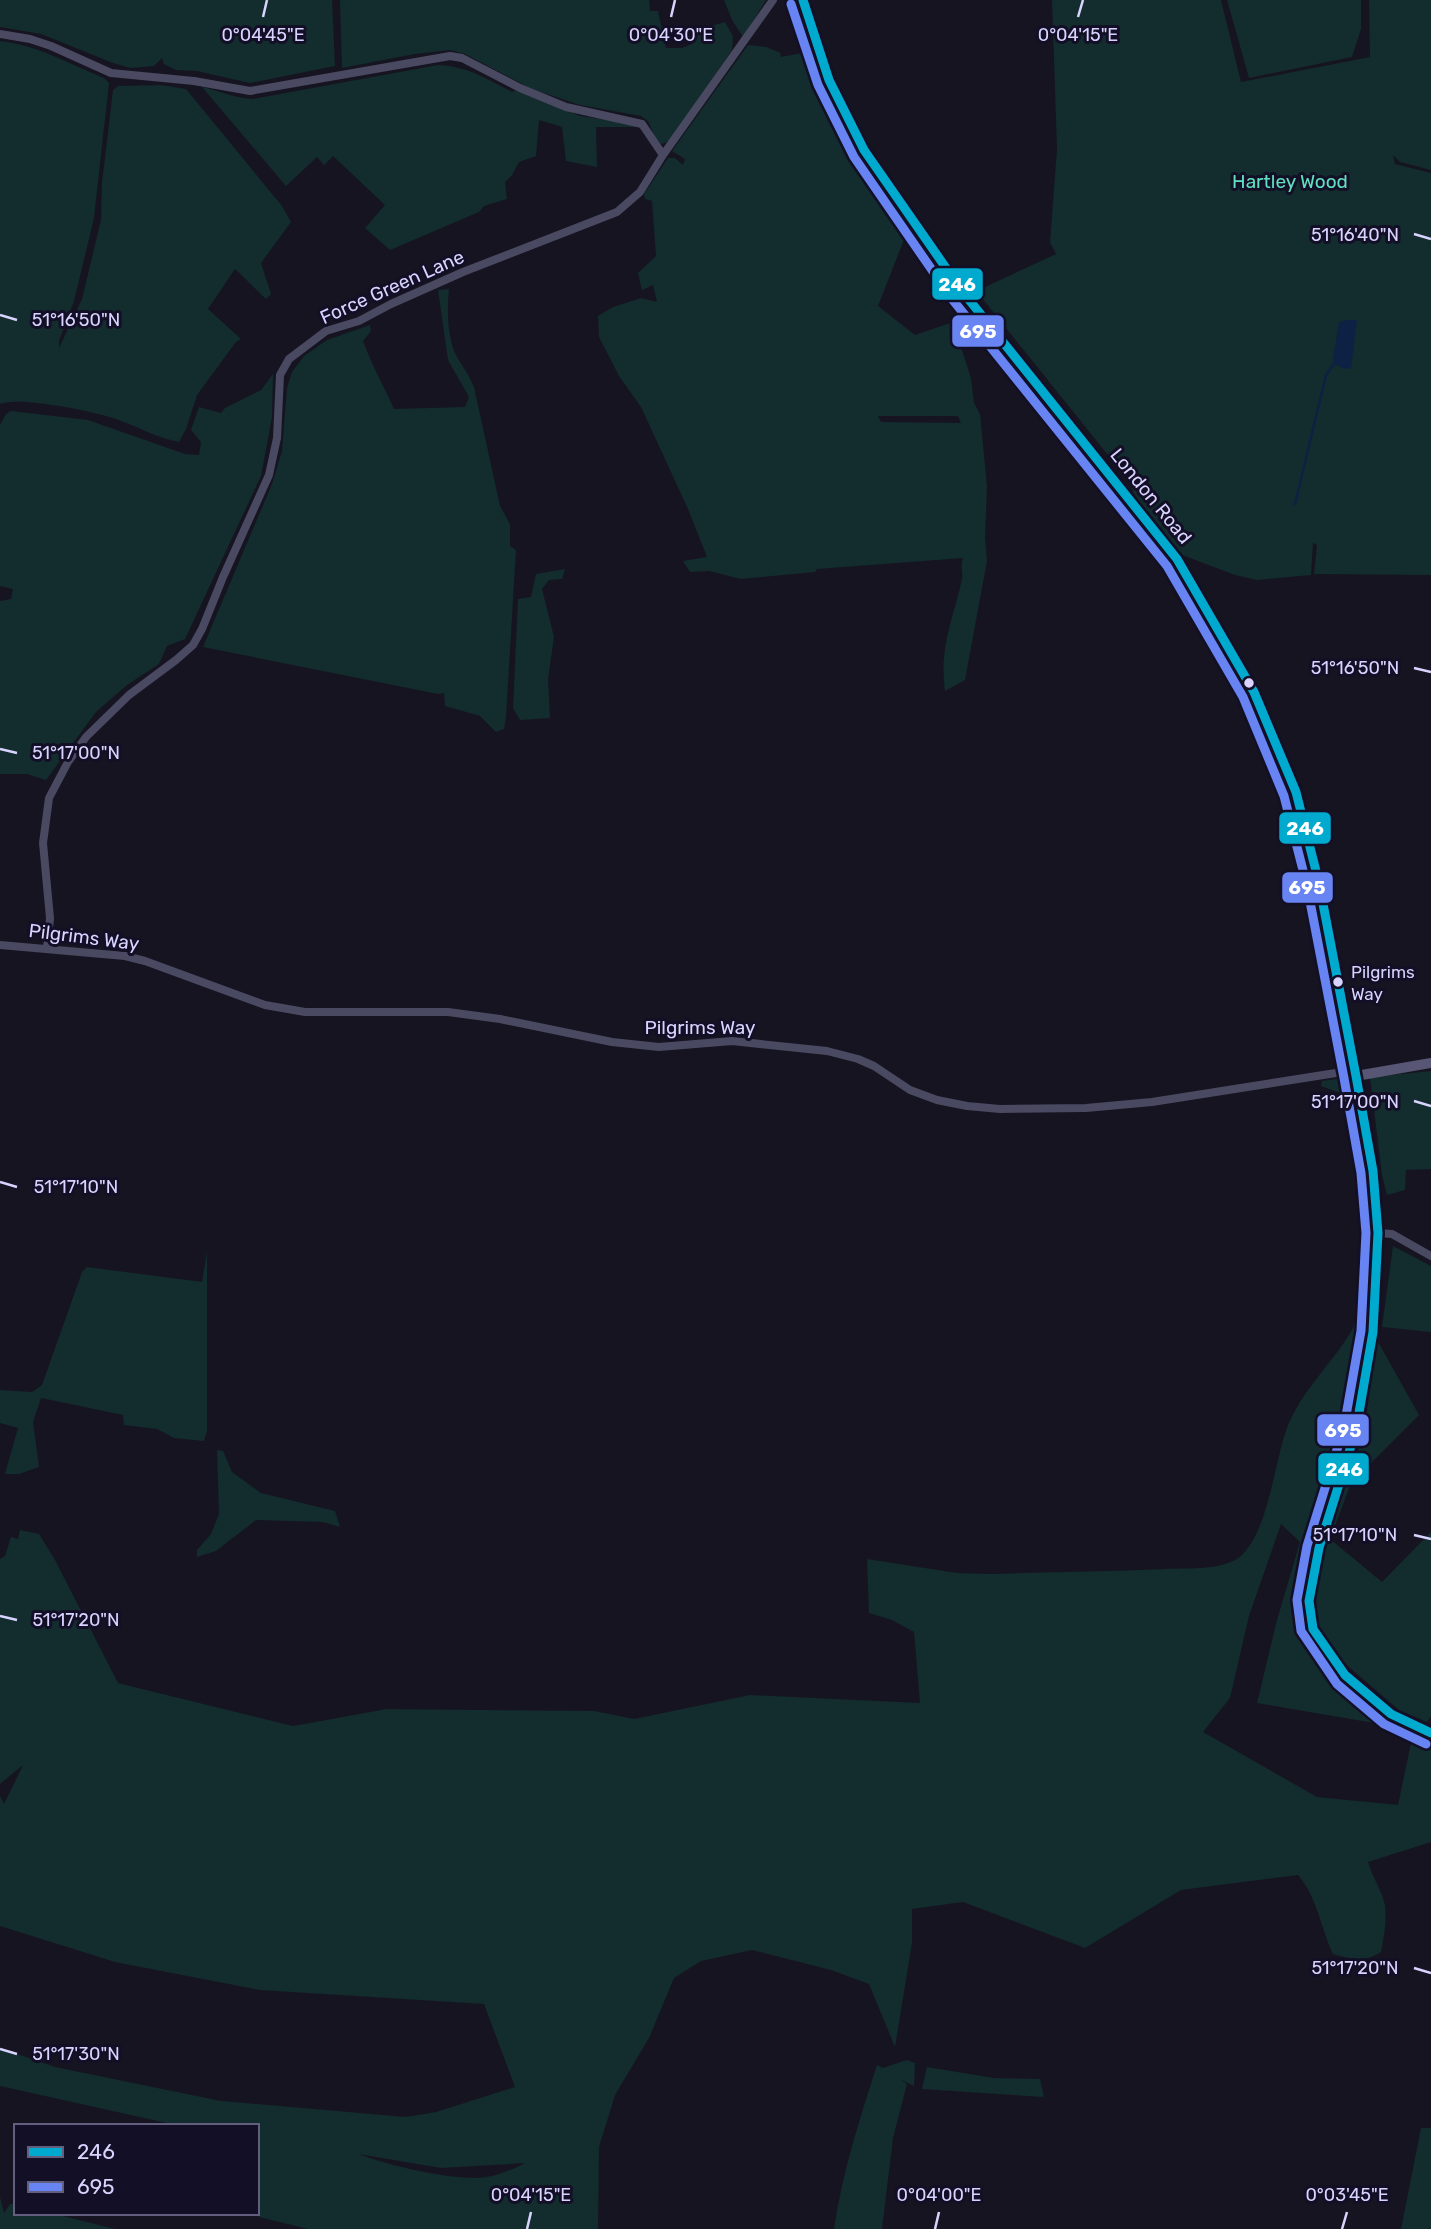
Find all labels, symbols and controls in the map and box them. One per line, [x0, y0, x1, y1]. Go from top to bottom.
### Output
text: 0°04'45"E [221, 24, 305, 46]
text: 0°04'30"E [629, 24, 713, 46]
text: 0°04'15"E [1038, 24, 1118, 46]
park label: Hartley Wood [1232, 170, 1348, 193]
text: 51°16'40"N [1311, 224, 1399, 246]
street label: Force Green Lane [316, 245, 468, 329]
line badge: 246 [931, 267, 984, 301]
text: 246 [938, 273, 976, 296]
text: 51°16'50"N [32, 309, 120, 331]
line badge: 695 [951, 314, 1005, 348]
text: 695 [960, 320, 996, 343]
street label: London Road [1105, 444, 1197, 548]
text: 51°16'50"N [1311, 657, 1399, 679]
unlabelled marker [1242, 676, 1256, 690]
text: 51°17'00"N [32, 742, 120, 764]
line badge: 246 [1278, 811, 1332, 845]
text: 246 [1286, 817, 1324, 840]
line badge: 695 [1281, 871, 1334, 904]
text: 695 [1289, 876, 1325, 899]
street label: Pilgrims Way [27, 919, 141, 955]
place label: Pilgrims Way [1351, 962, 1415, 1004]
marker: Pilgrims Way [1331, 975, 1345, 989]
street label: Pilgrims Way [644, 1016, 756, 1039]
text: 51°17'00"N [1311, 1091, 1399, 1113]
text: 51°17'10"N [34, 1176, 118, 1198]
line badge: 695 [1316, 1413, 1370, 1447]
text: 695 [1325, 1419, 1361, 1442]
line badge: 246 [1317, 1452, 1370, 1486]
text: 246 [1325, 1458, 1363, 1481]
text: 51°17'10"N [1313, 1524, 1397, 1546]
text: 51°17'20"N [32, 1609, 120, 1631]
text: 51°17'20"N [1311, 1957, 1399, 1979]
text: 51°17'30"N [32, 2043, 120, 2065]
legend [14, 2124, 259, 2215]
text: 246 [77, 2139, 115, 2164]
text: 695 [77, 2174, 115, 2199]
text: 0°04'15"E [491, 2184, 571, 2206]
text: 0°04'00"E [896, 2184, 982, 2206]
text: 0°03'45"E [1305, 2184, 1389, 2206]

